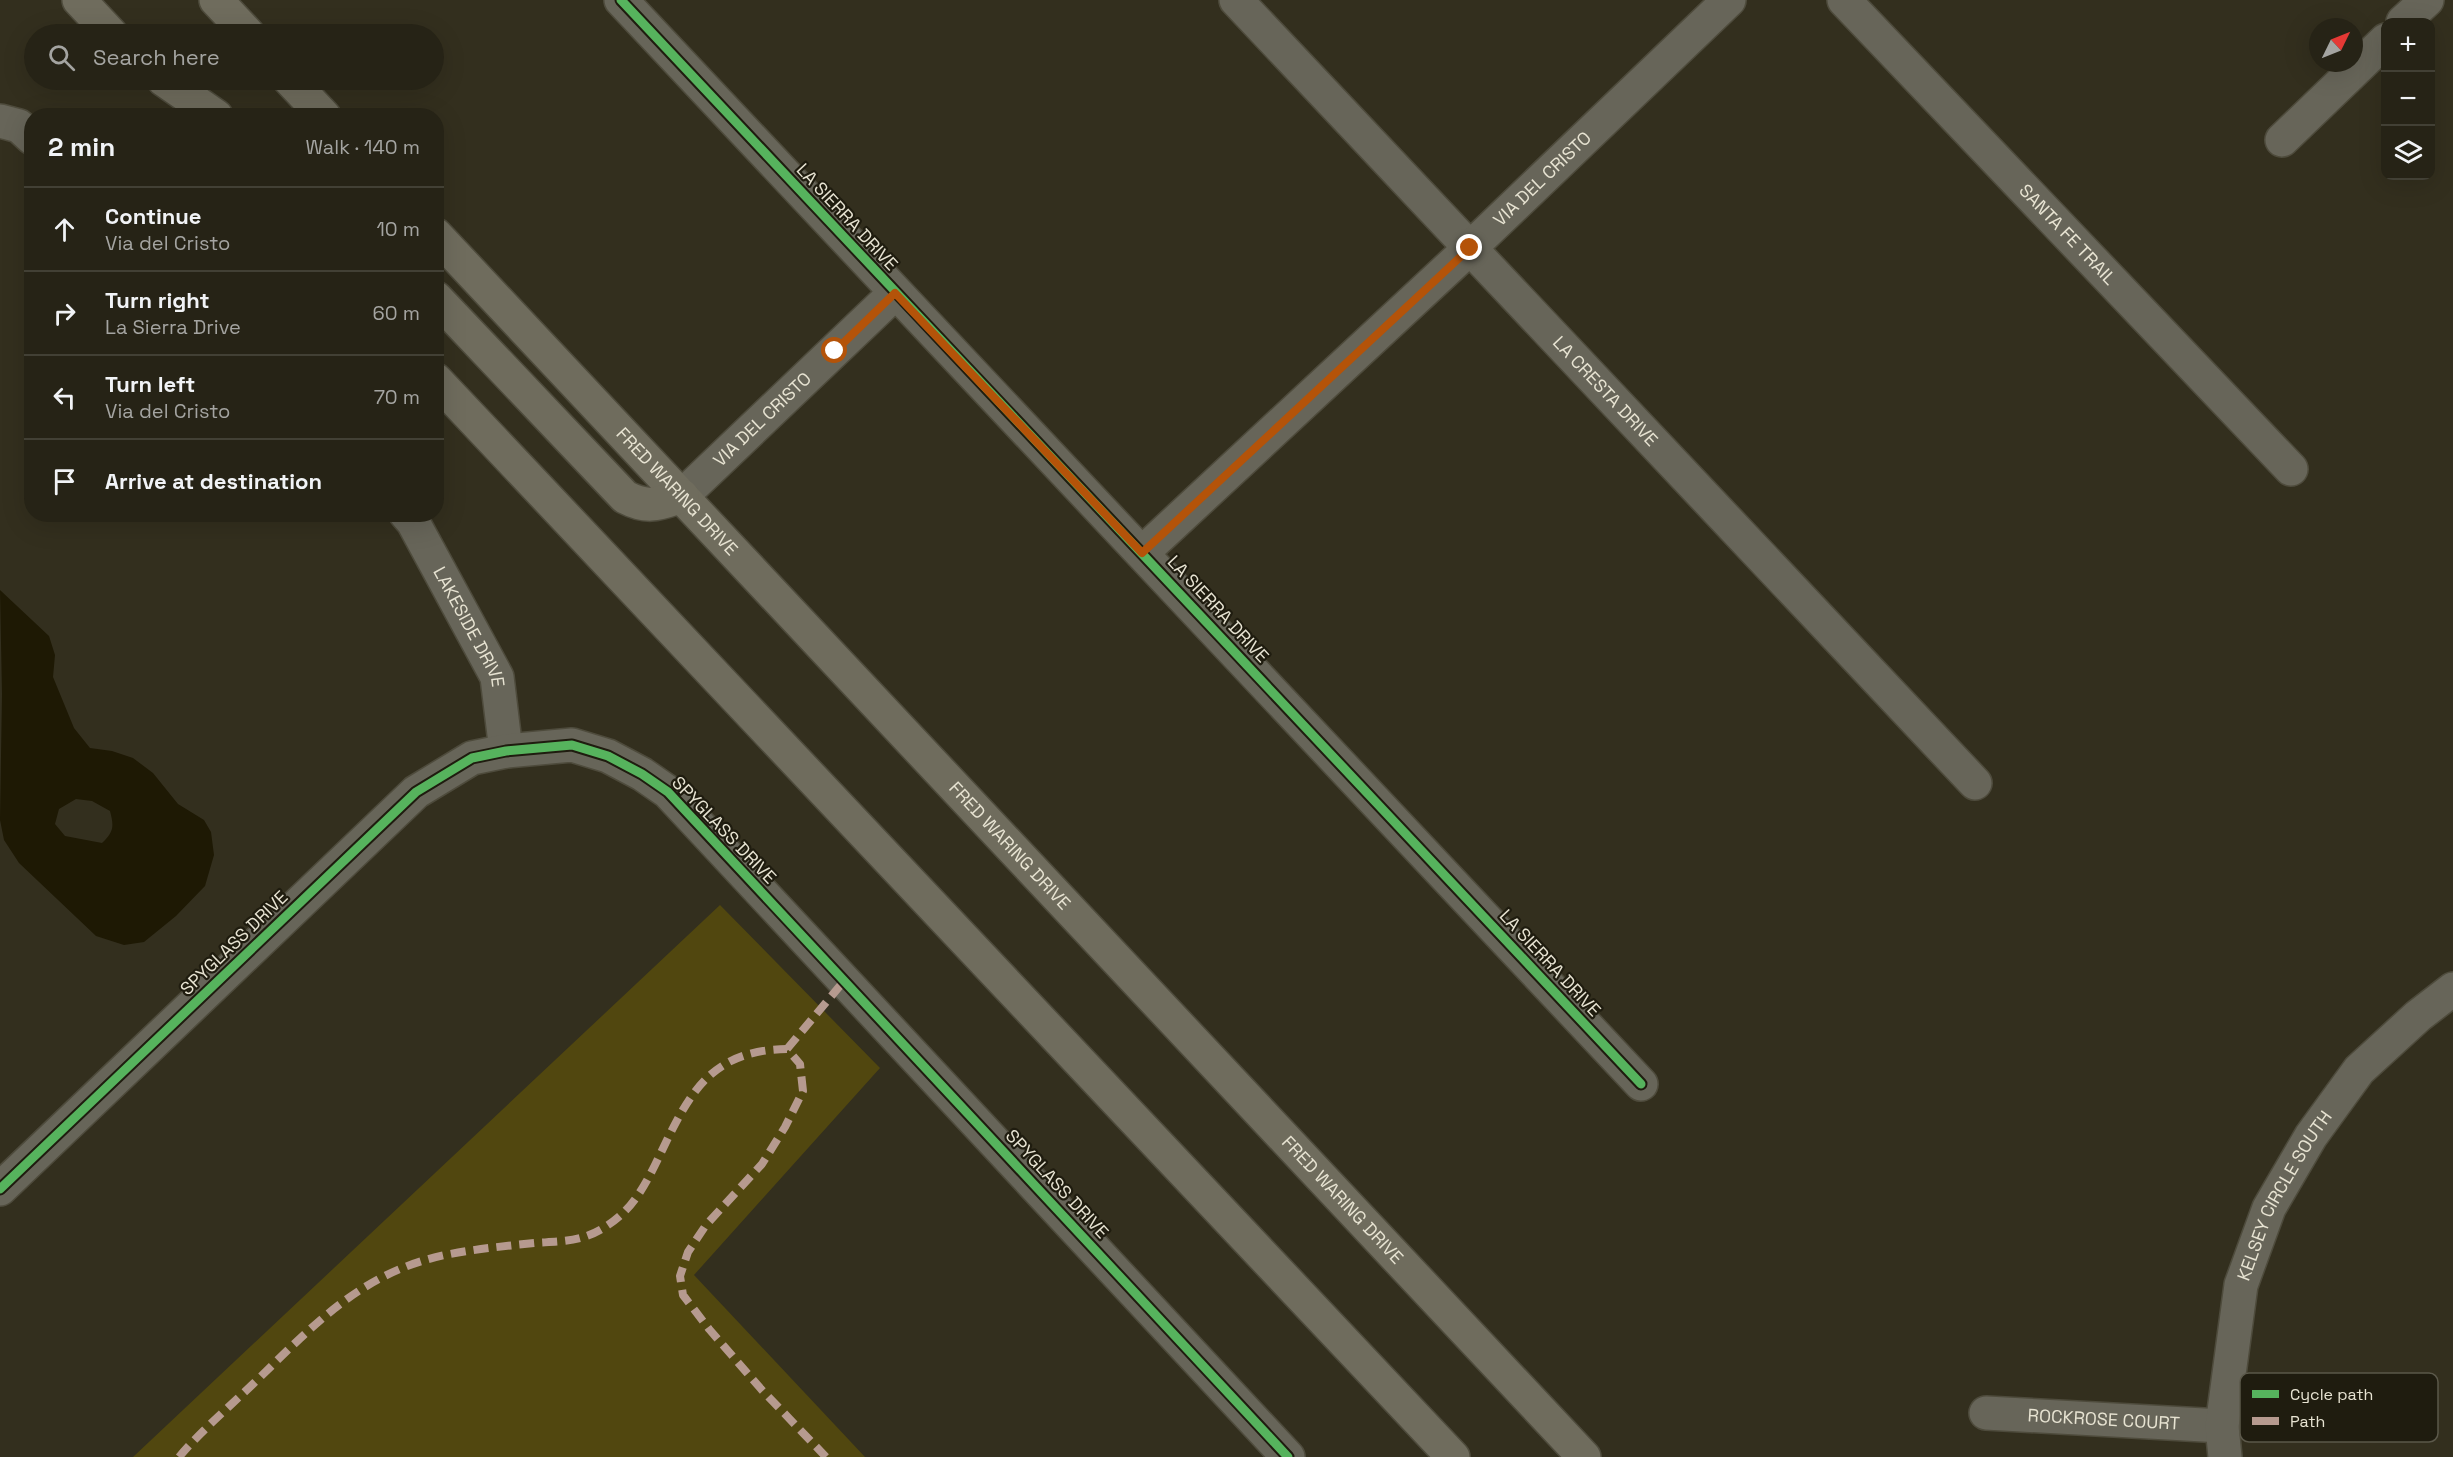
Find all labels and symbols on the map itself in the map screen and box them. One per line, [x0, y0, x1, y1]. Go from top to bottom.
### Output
north arrow [2309, 18, 2363, 72]
street label: VIA DEL CRISTO [1488, 126, 1596, 231]
street label: LA SIERRA DRIVE [792, 158, 903, 275]
street label: SANTA FE TRAIL [2014, 179, 2121, 290]
route end [1456, 234, 1482, 260]
street label: LA CRESTA DRIVE [1548, 331, 1663, 451]
route start [821, 337, 847, 363]
street label: VIA DEL CRISTO [708, 367, 816, 471]
street label: FRED WARING DRIVE [612, 422, 743, 560]
street label: LA SIERRA DRIVE [1163, 550, 1274, 667]
street label: LAKESIDE DRIVE [428, 563, 510, 688]
street label: SPYGLASS DRIVE [667, 771, 782, 888]
street label: FRED WARING DRIVE [944, 776, 1076, 914]
street label: SPYGLASS DRIVE [175, 885, 292, 1000]
street label: LA SIERRA DRIVE [1495, 904, 1606, 1021]
street label: KELSEY CIRCLE SOUTH [2232, 1106, 2337, 1284]
street label: SPYGLASS DRIVE [1001, 1124, 1114, 1243]
street label: FRED WARING DRIVE [1277, 1131, 1409, 1269]
legend [2240, 1373, 2438, 1442]
text: Cycle path [2290, 1384, 2373, 1405]
street label: ROCKROSE COURT [2027, 1403, 2181, 1435]
text: Path [2290, 1411, 2325, 1432]

